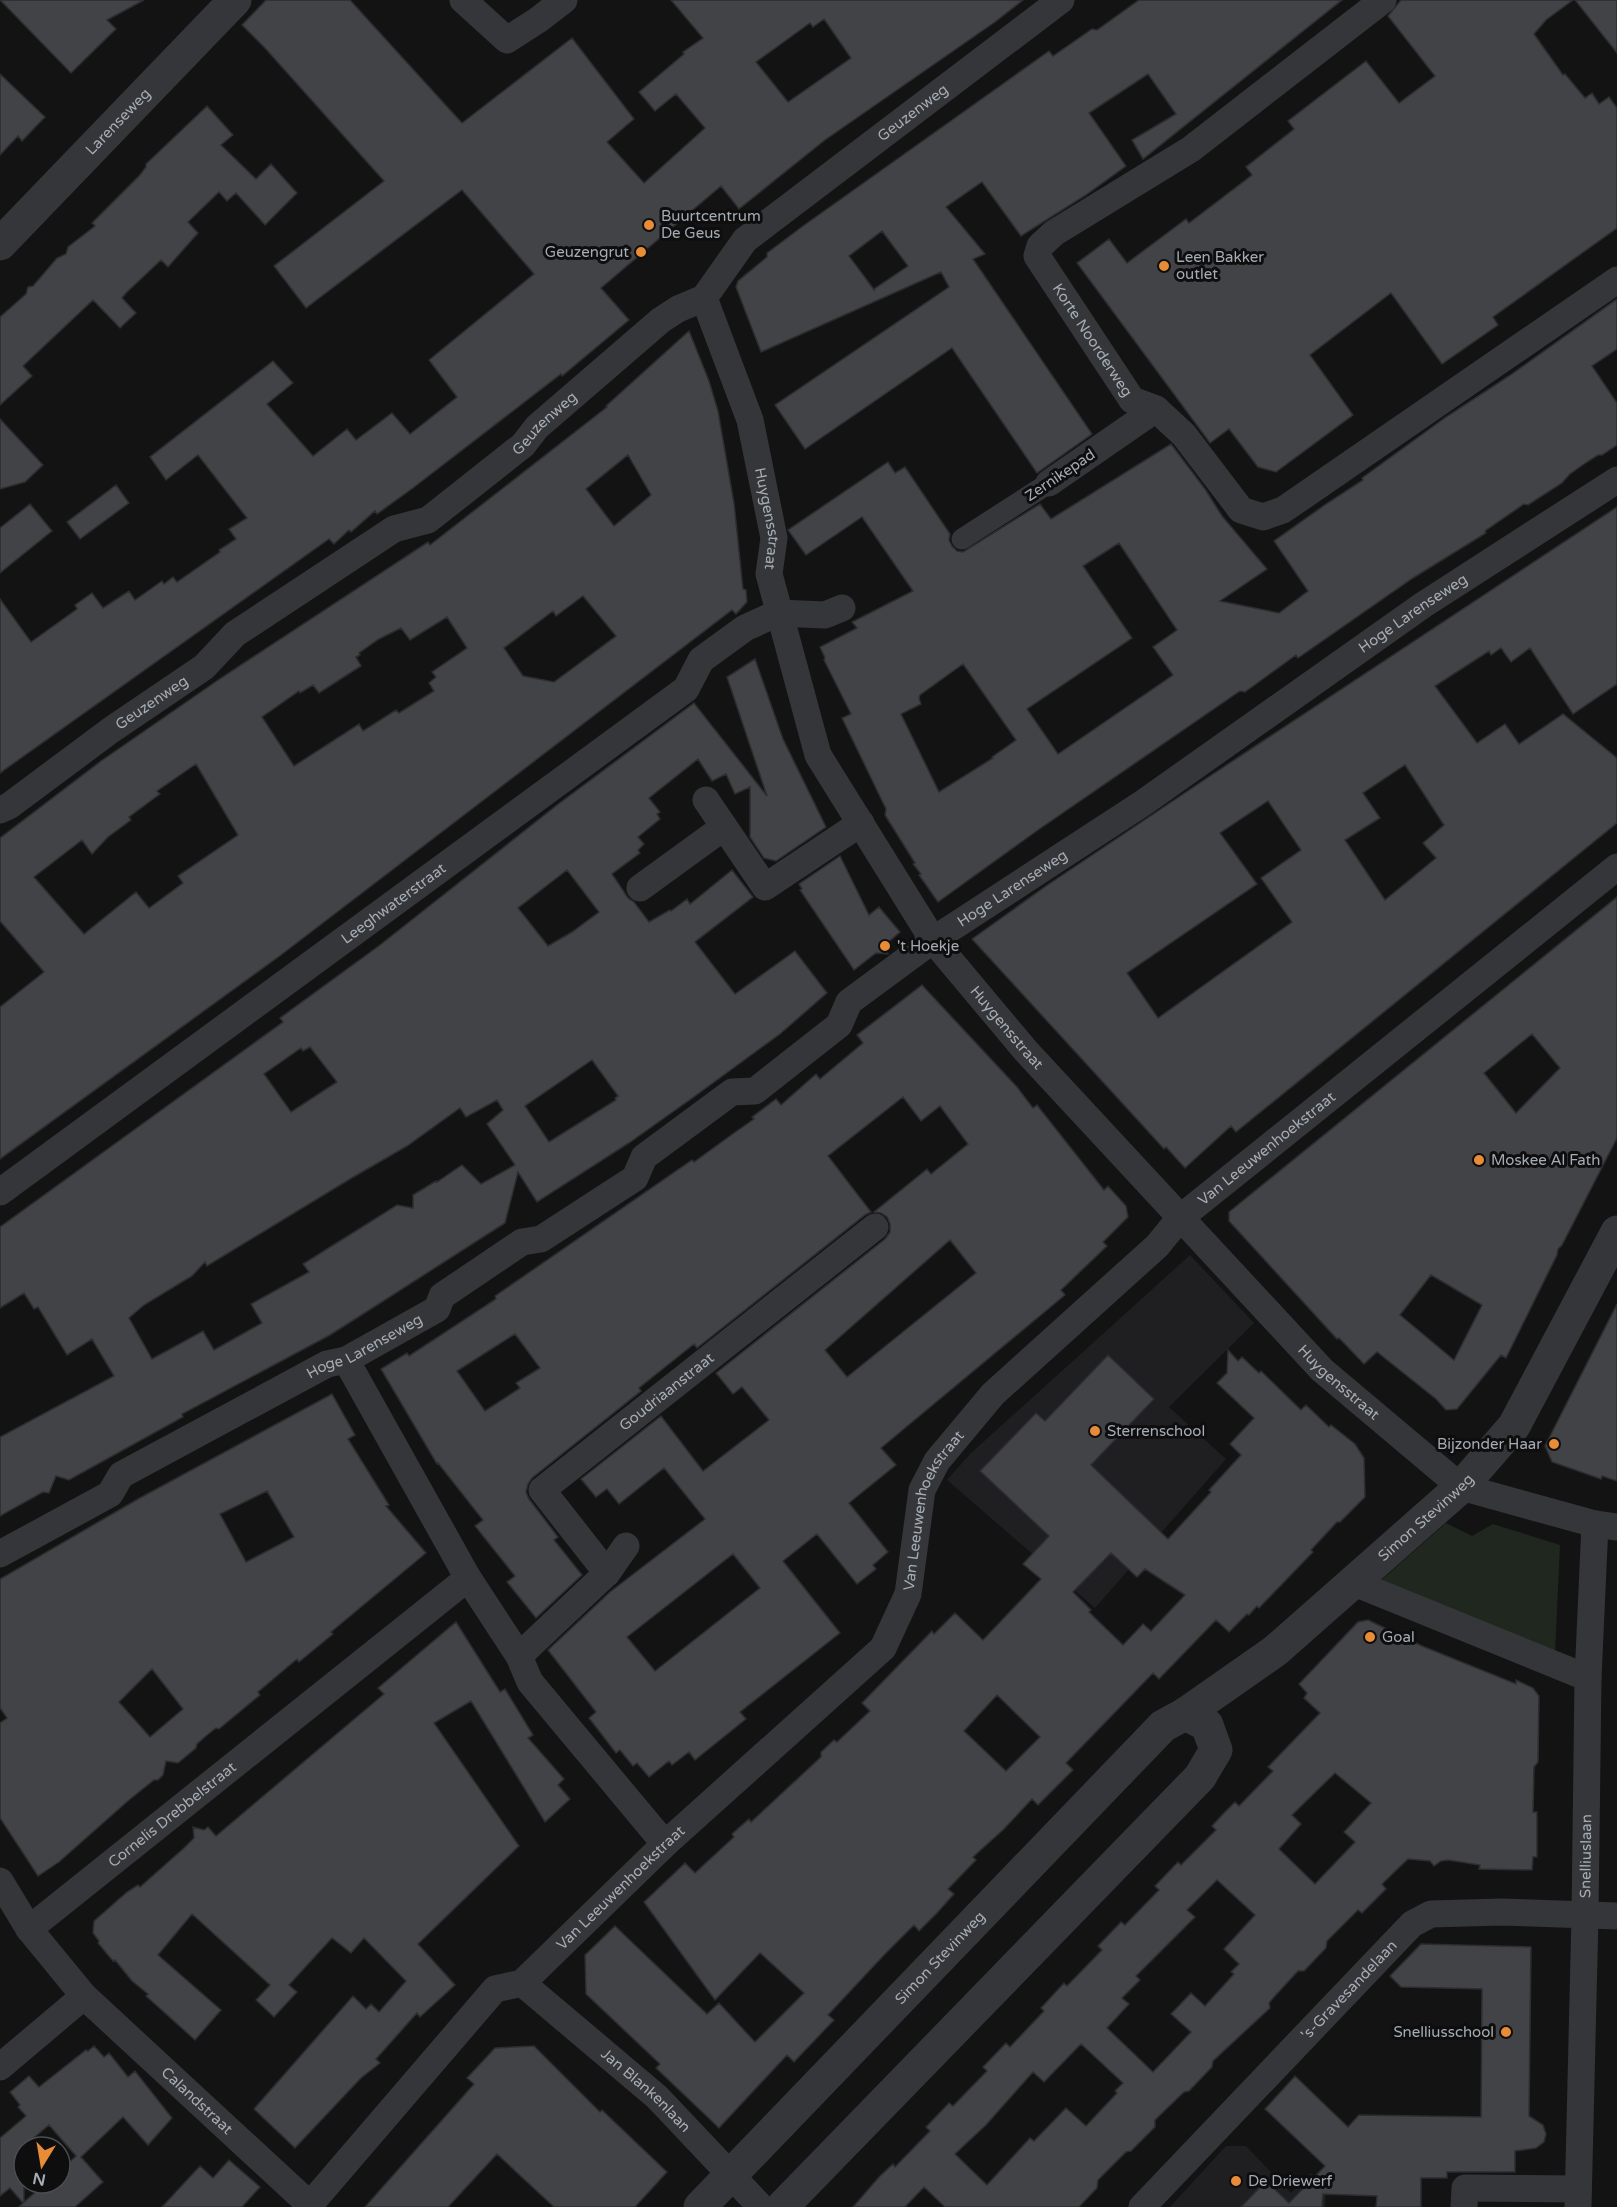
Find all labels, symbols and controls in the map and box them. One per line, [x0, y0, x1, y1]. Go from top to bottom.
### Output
street label: Geuzenweg [874, 80, 951, 145]
street label: Larenseweg [82, 84, 154, 159]
place label: Buurtcentrum De Geus [661, 207, 761, 242]
marker: Buurtcentrum De Geus [642, 218, 656, 232]
place label: Geuzengrut [545, 243, 629, 261]
marker: Geuzengrut [634, 245, 648, 259]
place label: Leen Bakker outlet [1176, 248, 1264, 283]
marker: Leen Bakker outlet [1157, 259, 1171, 273]
street label: Korte Noorderweg [1049, 280, 1136, 400]
street label: Geuzenweg [509, 388, 580, 459]
street label: Zernikepad [1022, 445, 1098, 505]
street label: Huygensstraat [751, 466, 783, 571]
street label: Hoge Larenseweg [1355, 570, 1471, 657]
street label: Geuzenweg [112, 672, 191, 733]
street label: Hoge Larenseweg [954, 846, 1071, 931]
street label: Leeghwaterstraat [338, 859, 450, 948]
place label: 't Hoekje [897, 937, 959, 955]
marker: 't Hoekje [878, 939, 892, 953]
street label: Huygensstraat [966, 982, 1047, 1073]
street label: Van Leeuwenhoekstraat [1194, 1088, 1339, 1209]
place label: Moskee Al Fath [1491, 1151, 1600, 1169]
marker: Moskee Al Fath [1472, 1153, 1486, 1167]
street label: Hoge Larenseweg [303, 1310, 426, 1382]
street label: Huygensstraat [1294, 1341, 1383, 1424]
street label: Goudriaanstraat [615, 1349, 718, 1435]
place label: Sterrenschool [1107, 1422, 1205, 1440]
marker: Sterrenschool [1088, 1424, 1102, 1438]
street label: Van Leeuwenhoekstraat [900, 1427, 968, 1592]
place label: Bijzonder Haar [1437, 1435, 1542, 1453]
marker: Bijzonder Haar [1547, 1437, 1561, 1451]
street label: Simon Stevinweg [1374, 1470, 1477, 1565]
place label: Goal [1382, 1628, 1415, 1646]
marker: Goal [1363, 1630, 1377, 1644]
street label: Cornelis Drebbelstraat [105, 1758, 240, 1871]
street label: Snelliuslaan [1576, 1814, 1595, 1898]
street label: Van Leeuwenhoekstraat [553, 1822, 689, 1954]
street label: Simon Stevinweg [891, 1907, 989, 2008]
street label: 's-Gravesandelaan [1297, 1936, 1401, 2044]
place label: Snelliusschool [1393, 2023, 1494, 2041]
marker: Snelliusschool [1499, 2025, 1513, 2039]
street label: Jan Blankenlaan [597, 2045, 695, 2136]
street label: Calandstraat [158, 2063, 237, 2138]
north arrow [12, 2135, 72, 2195]
text: N [31, 2168, 48, 2190]
place label: De Driewerf [1248, 2172, 1332, 2190]
marker: De Driewerf [1229, 2174, 1243, 2188]

